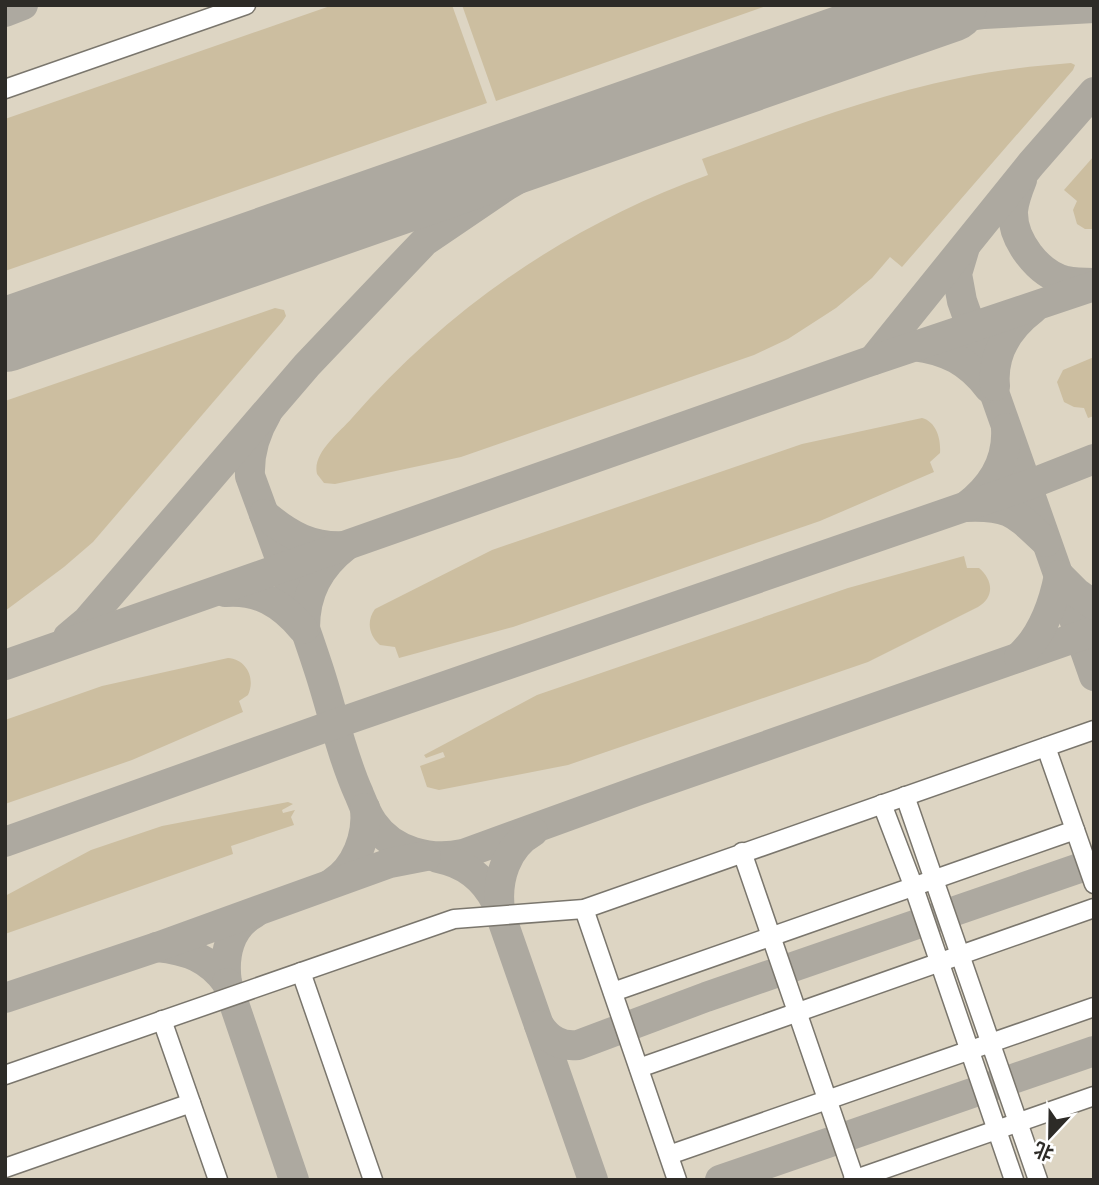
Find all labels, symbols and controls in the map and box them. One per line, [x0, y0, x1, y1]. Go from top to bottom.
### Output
north arrow [1015, 1101, 1085, 1171]
text: 北 [1030, 1138, 1057, 1166]

